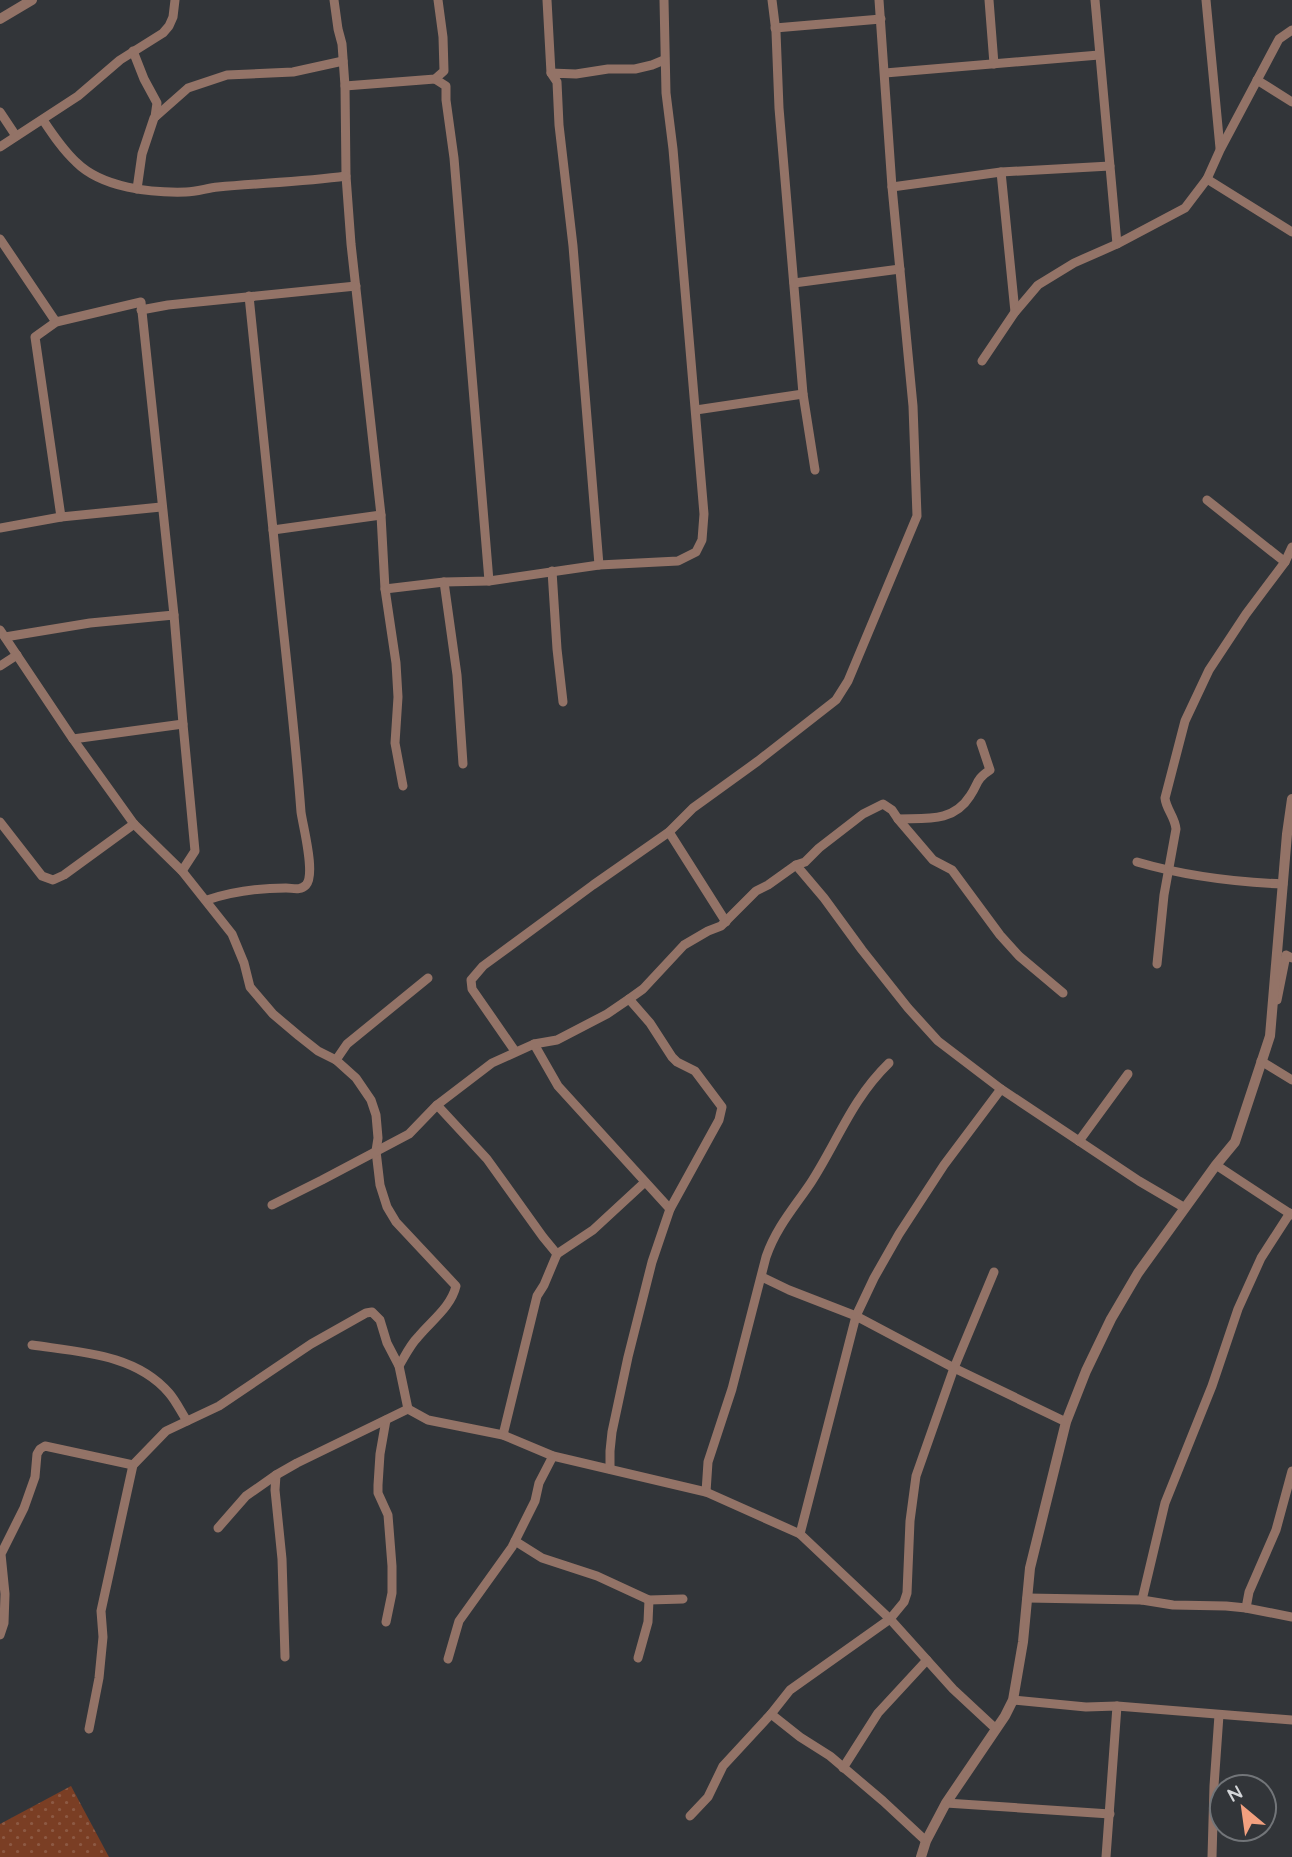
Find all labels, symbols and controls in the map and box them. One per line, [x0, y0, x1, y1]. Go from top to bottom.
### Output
north arrow [1208, 1773, 1278, 1843]
text: N [1223, 1779, 1247, 1807]

